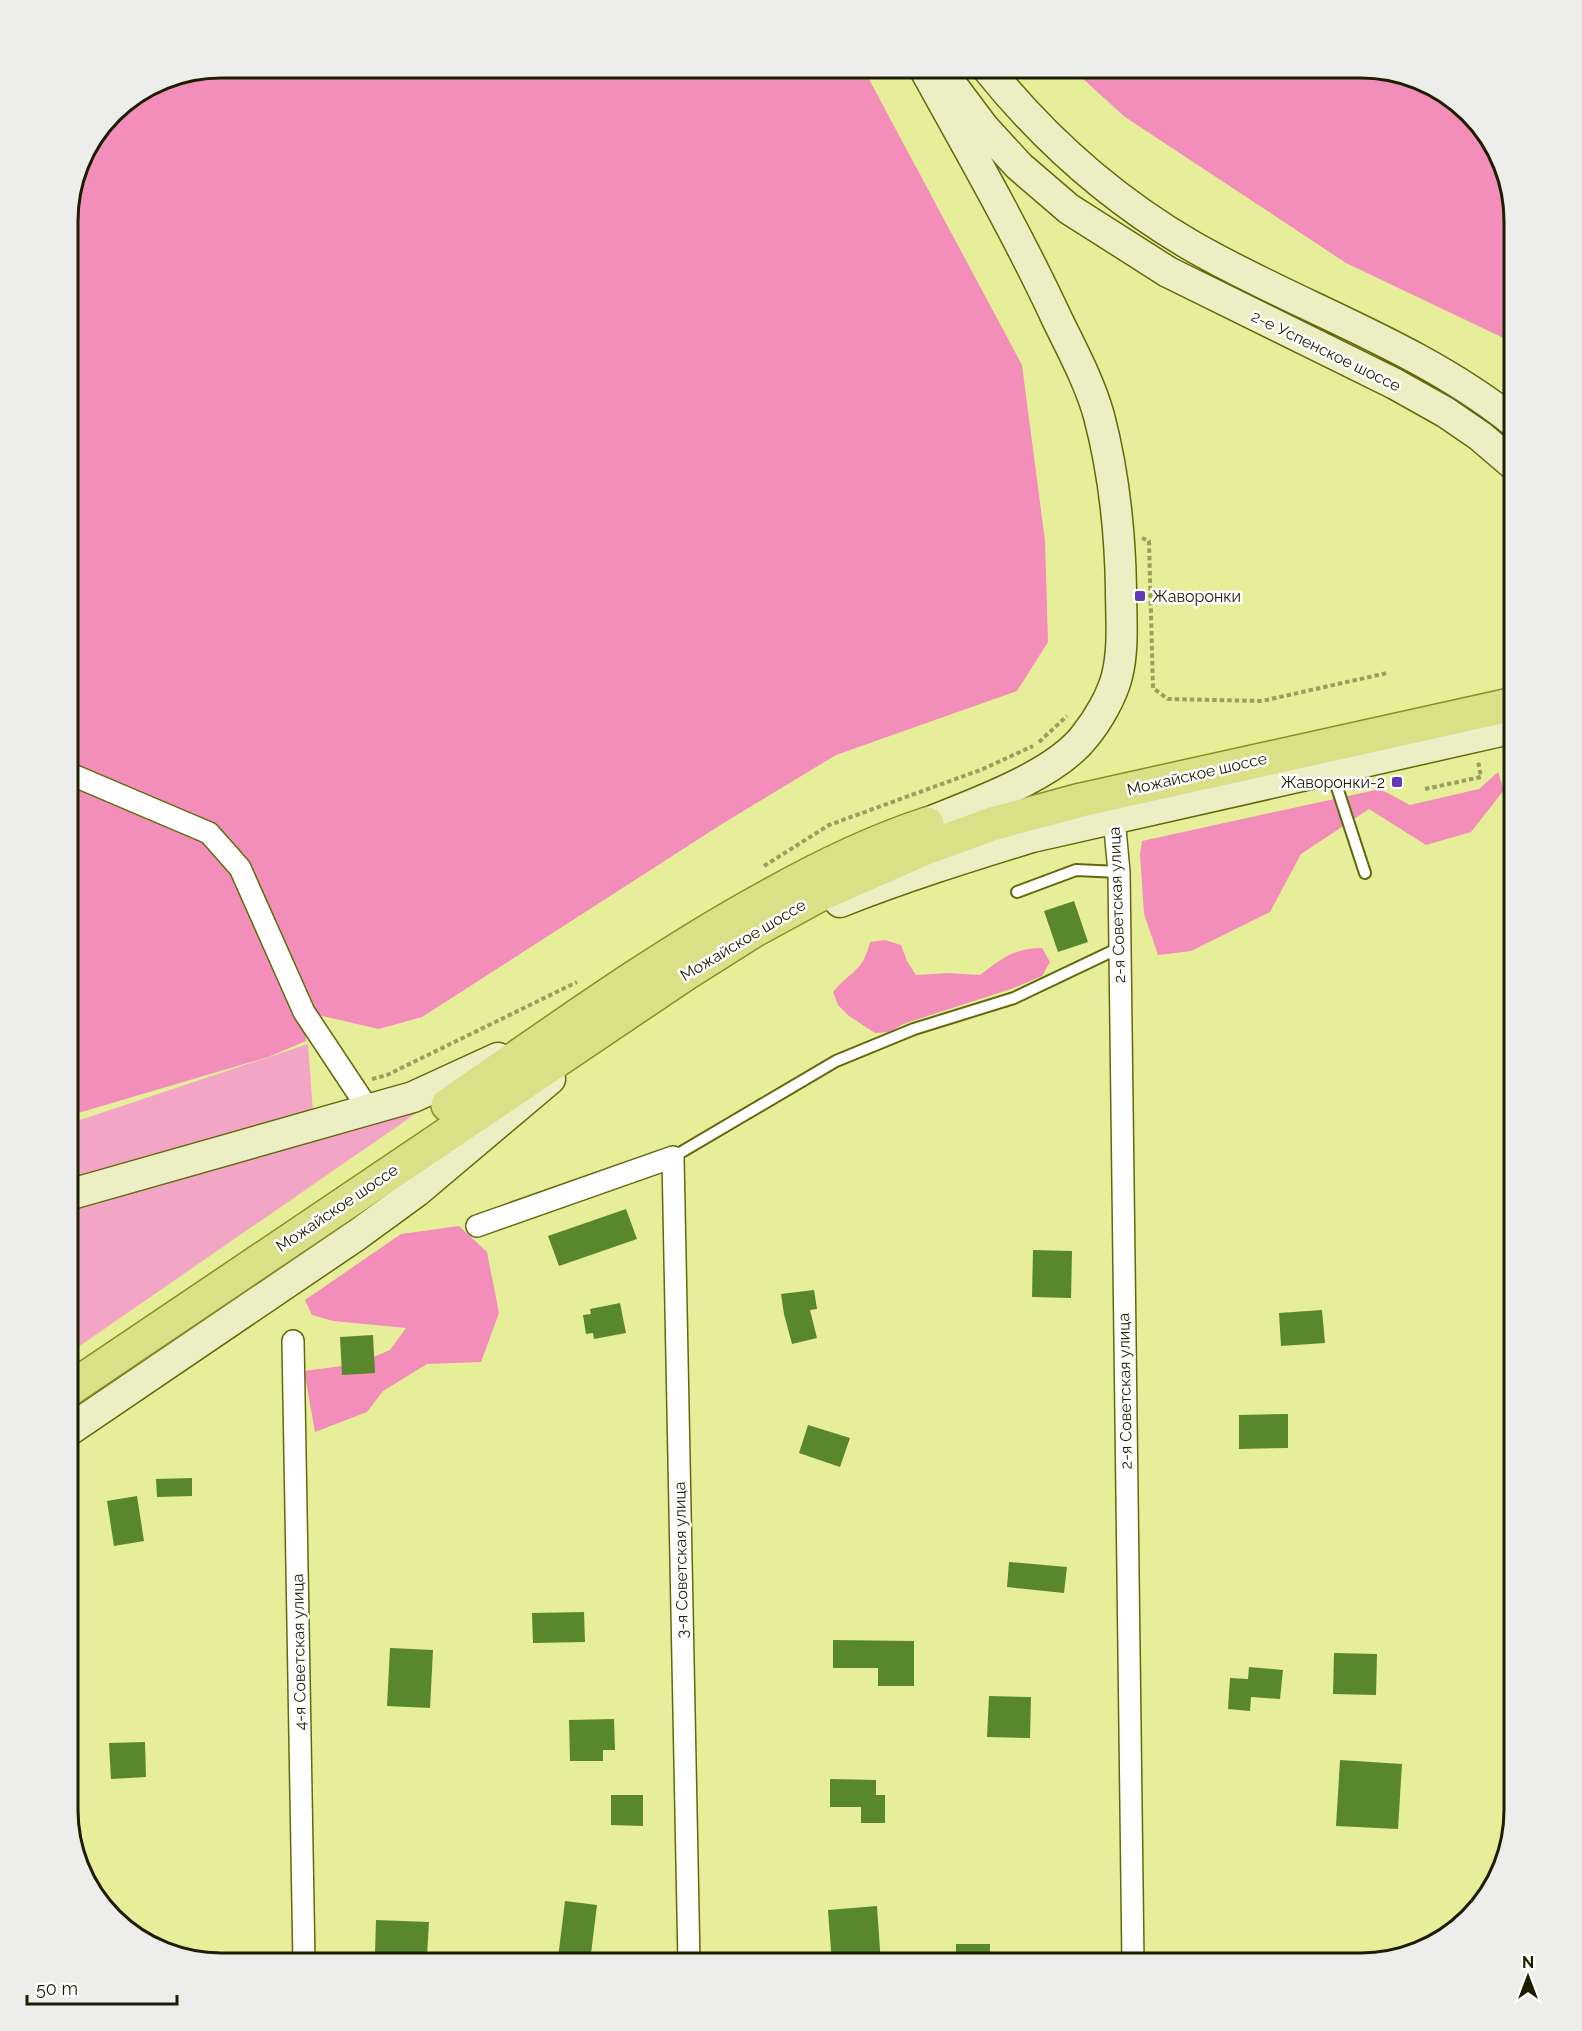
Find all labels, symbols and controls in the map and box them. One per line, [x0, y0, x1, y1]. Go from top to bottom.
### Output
street label: 2-е Успенское шоссе [1248, 307, 1404, 395]
place label: Жаворонки [1152, 587, 1241, 606]
marker: Жаворонки [1133, 589, 1147, 603]
street label: Можайское шоссе [1125, 749, 1269, 799]
place label: Жаворонки-2 [1281, 773, 1385, 792]
marker: Жаворонки-2 [1390, 775, 1404, 789]
street label: 2-я Советская улица [1105, 826, 1129, 984]
street label: Можайское шоссе [677, 895, 809, 985]
street label: Можайское шоссе [272, 1160, 402, 1256]
street label: 2-я Советская улица [1114, 1313, 1136, 1469]
street label: 3-я Советская улица [670, 1481, 692, 1639]
street label: 4-я Советская улица [288, 1573, 310, 1731]
north arrow [1498, 1947, 1558, 2007]
text: N [1522, 1953, 1534, 1972]
scale bar [27, 1968, 177, 2006]
text: 50 m [36, 1978, 78, 1999]

